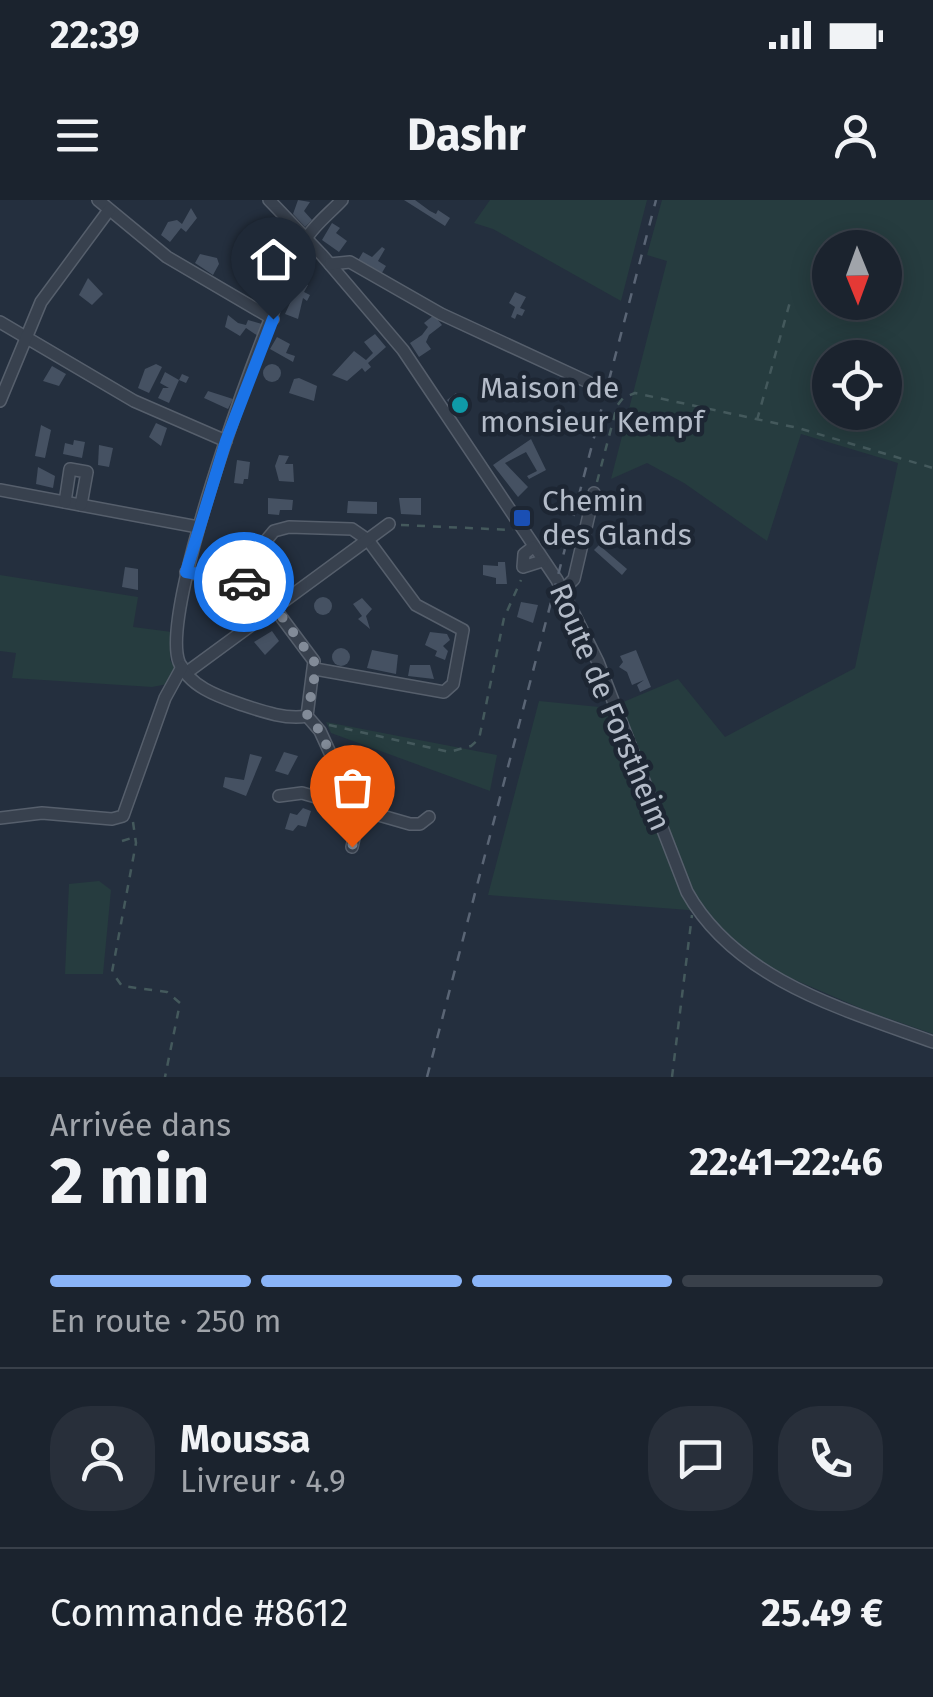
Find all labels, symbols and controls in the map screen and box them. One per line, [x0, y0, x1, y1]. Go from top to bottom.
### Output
text: 22:39 [50, 12, 140, 58]
icon: menu [50, 108, 105, 163]
text: Dashr [407, 108, 526, 162]
icon: person [828, 108, 883, 163]
pin [231, 217, 316, 320]
north arrow [812, 230, 902, 320]
map controls [812, 230, 902, 430]
icon: home [246, 232, 301, 287]
button: locate [812, 340, 902, 430]
place label: Maison de monsieur Kempf [480, 370, 706, 440]
marker: Maison de monsieur Kempf [449, 394, 471, 416]
place label: Chemin des Glands [542, 483, 692, 553]
marker: Chemin des Glands [511, 507, 533, 529]
courier [194, 532, 294, 632]
icon: car [217, 555, 272, 610]
street label: Route de Forstheim [542, 578, 678, 836]
pin [310, 745, 395, 848]
icon: bag [325, 760, 380, 815]
text: Arrivée dans [50, 1106, 231, 1144]
text: 22:41–22:46 [689, 1139, 883, 1185]
text: 2 min [50, 1142, 210, 1220]
text: En route · 250 m [50, 1302, 282, 1340]
button: person [50, 1406, 155, 1511]
button: chat [648, 1406, 753, 1511]
button: phone [778, 1406, 883, 1511]
text: Moussa [180, 1416, 311, 1462]
text: Livreur · 4.9 [180, 1462, 346, 1500]
text: Commande #8612 [50, 1590, 349, 1636]
text: 25.49 € [761, 1590, 883, 1636]

